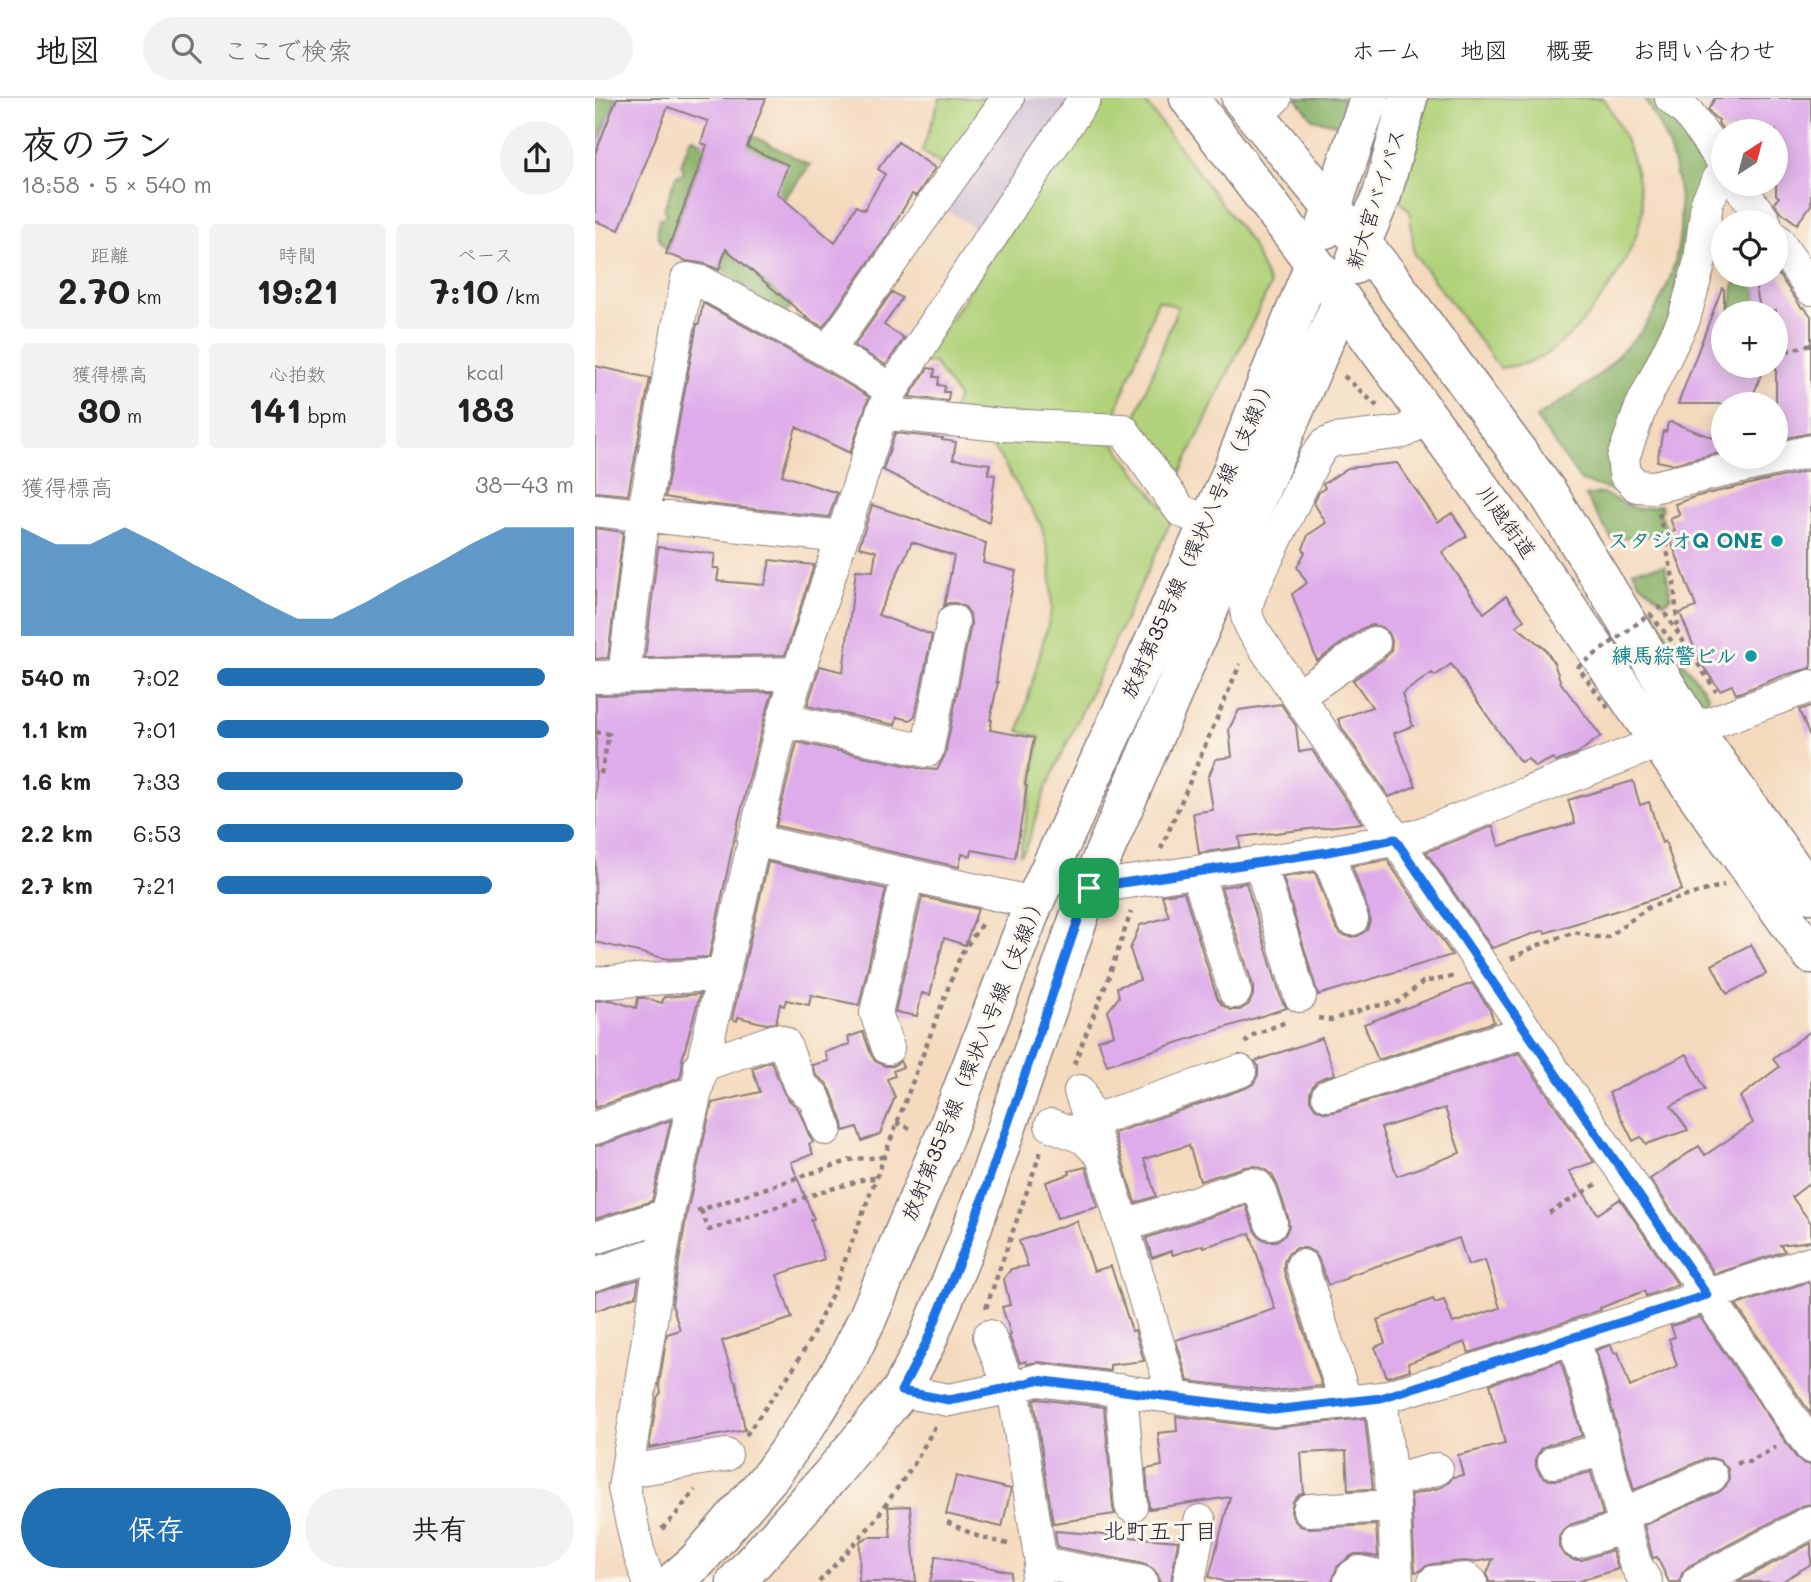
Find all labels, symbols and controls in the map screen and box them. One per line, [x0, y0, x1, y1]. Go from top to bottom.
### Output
search box [143, 17, 633, 80]
text: 地図 [35, 27, 101, 70]
icon: search [167, 29, 205, 67]
text: ここで検索 [223, 33, 353, 67]
text: ホーム [1351, 34, 1422, 65]
text: 地図 [1460, 34, 1508, 65]
text: 概要 [1546, 34, 1594, 65]
text: お問い合わせ [1632, 34, 1776, 65]
text: 夜のラン [21, 118, 173, 168]
north arrow [1711, 119, 1789, 196]
map controls [1711, 119, 1788, 469]
button: share [500, 121, 574, 195]
street label: 新大宮バイパス [1339, 125, 1410, 272]
text: 18:58 · 5 × 540 m [21, 169, 212, 199]
button: locate [1711, 210, 1788, 287]
text: 距離 [91, 242, 129, 267]
text: 時間 [278, 242, 317, 267]
text: ペース [457, 242, 513, 267]
text: 2.70 [58, 267, 130, 313]
text: 19:21 [256, 267, 339, 313]
text: 7:10 [430, 267, 499, 313]
text: km [130, 284, 162, 309]
text: /km [499, 284, 540, 309]
button: + [1711, 301, 1788, 378]
text: kcal [466, 360, 504, 385]
text: 獲得標高 [72, 361, 148, 386]
text: 心拍数 [269, 361, 326, 386]
street label: 放射第35号線（環状八号線（支線）） [1114, 371, 1281, 702]
text: 183 [456, 385, 514, 431]
text: 30 [77, 386, 121, 432]
text: 141 [248, 386, 302, 432]
button: − [1711, 392, 1788, 469]
text: m [121, 403, 142, 428]
text: bpm [302, 403, 347, 428]
text: 38–43 m [475, 469, 574, 499]
text: 獲得標高 [21, 472, 113, 502]
street label: 川越街道 [1472, 479, 1543, 563]
place label: スタジオQ ONE [1608, 526, 1763, 553]
marker: スタジオQ ONE [1769, 533, 1785, 549]
place label: 練馬綜警ビル [1611, 641, 1737, 668]
marker: 練馬綜警ビル [1743, 648, 1759, 664]
text: 540 m [21, 662, 90, 692]
text: 7:02 [133, 662, 180, 692]
text: 1.1 km [21, 714, 87, 744]
text: 7:01 [133, 714, 177, 744]
text: 1.6 km [21, 766, 91, 796]
text: 7:33 [133, 766, 180, 796]
text: 2.2 km [21, 818, 93, 848]
text: 6:53 [133, 818, 181, 848]
pin [1059, 858, 1119, 918]
icon: arrive [1070, 869, 1108, 907]
text: 2.7 km [21, 870, 93, 900]
text: 7:21 [133, 870, 176, 900]
street label: 放射第35号線（環状八号線（支線）） [895, 889, 1051, 1224]
button: 保存 [21, 1488, 291, 1568]
button: 共有 [305, 1488, 574, 1568]
district label: 北町五丁目 [1103, 1515, 1218, 1545]

